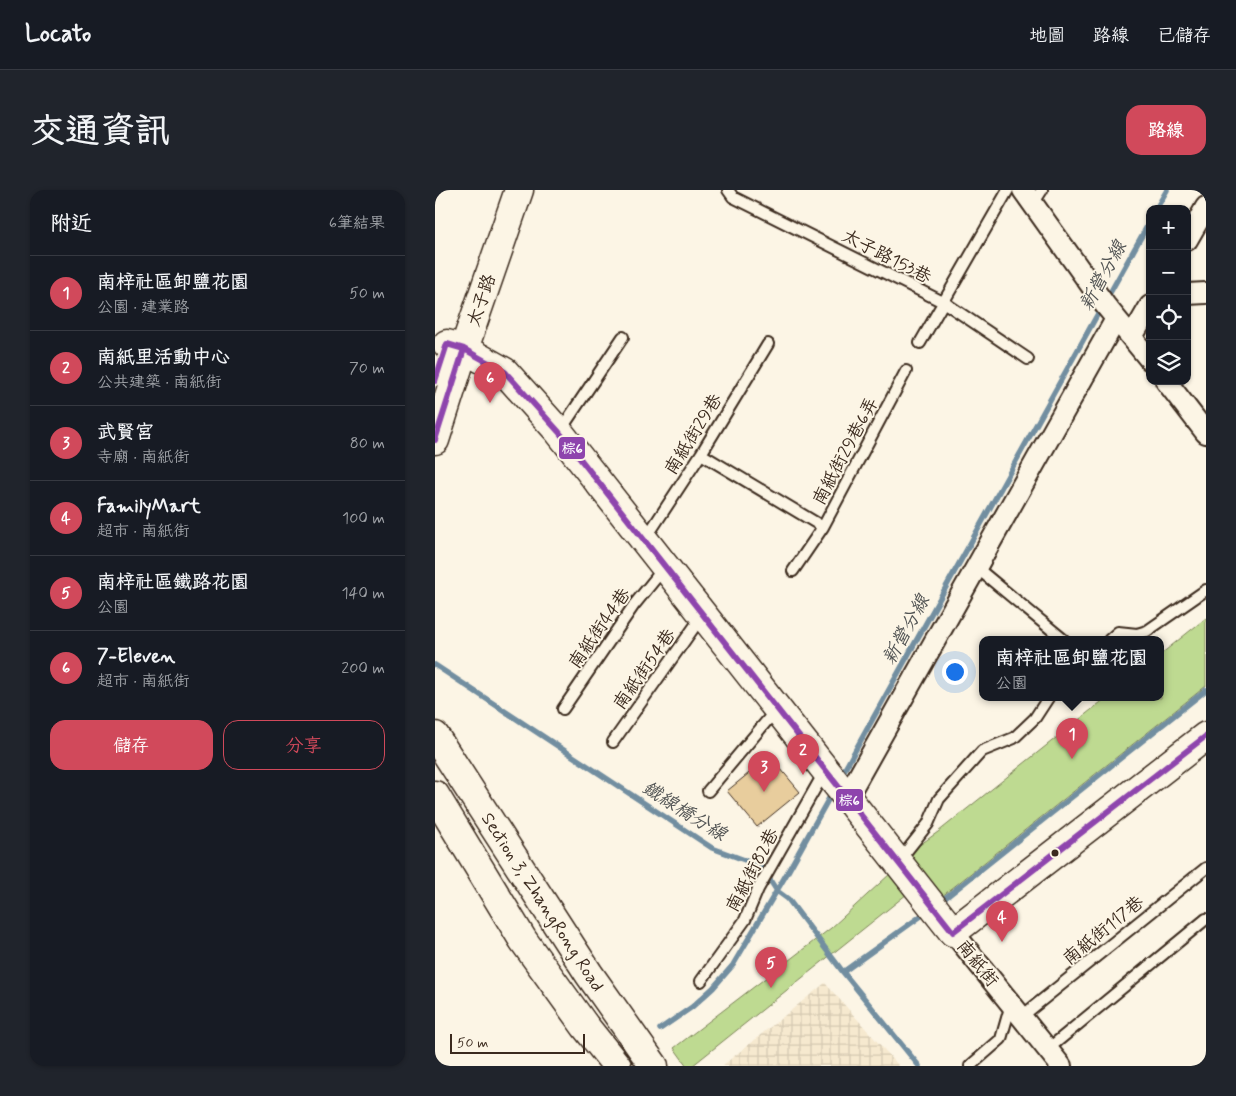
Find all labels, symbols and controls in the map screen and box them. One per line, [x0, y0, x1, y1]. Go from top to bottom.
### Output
text: Locato [25, 19, 91, 50]
text: 地圖 [1029, 24, 1065, 48]
text: 路線 [1093, 24, 1129, 48]
text: 已儲存 [1157, 24, 1211, 48]
button: 路線 [1126, 105, 1206, 155]
text: 交通資訊 [30, 109, 170, 155]
map controls [1146, 205, 1191, 385]
button: + [1146, 205, 1191, 250]
text: 附近 [50, 210, 92, 238]
text: 6筆結果 [329, 213, 385, 234]
street label: 太子路153巷 [838, 224, 935, 290]
water label: 新營分線 [1074, 236, 1133, 315]
button: − [1146, 250, 1191, 295]
text: 南梓社區卸鹽花園 [97, 270, 249, 295]
street label: 太子路 [462, 271, 502, 330]
text: 1 [62, 283, 70, 304]
text: 50 m [349, 283, 385, 304]
button: locate [1146, 295, 1191, 340]
text: 公園 · 建業路 [97, 297, 189, 318]
button: layers [1146, 340, 1191, 385]
text: 南紙里活動中心 [97, 345, 230, 370]
text: 2 [62, 358, 70, 379]
text: 70 m [349, 358, 385, 379]
pin: 6 [474, 362, 506, 403]
text: 公共建築 · 南紙街 [97, 372, 221, 393]
street label: 南紙街29巷 [659, 389, 728, 480]
street label: 南紙街29巷6弄 [807, 393, 884, 510]
text: 武賢宮 [97, 420, 154, 445]
text: 3 [62, 433, 70, 454]
text: 80 m [350, 433, 385, 454]
line badge: 棕6 [558, 436, 586, 460]
text: 棕6 [561, 440, 583, 458]
text: 寺廟 · 南紙街 [97, 447, 189, 468]
text: FamilyMart [97, 494, 201, 519]
text: 4 [61, 508, 71, 529]
text: 100 m [342, 508, 385, 529]
text: 超市 · 南紙街 [97, 521, 189, 542]
text: 南梓社區鐵路花園 [97, 570, 249, 595]
text: 5 [61, 583, 71, 604]
text: 140 m [341, 583, 385, 604]
street label: 南紙街44巷 [563, 583, 636, 674]
water label: 新營分線 [877, 590, 936, 669]
text: 公園 [97, 597, 129, 618]
street label: 南紙街54巷 [608, 624, 682, 715]
popup [979, 636, 1164, 701]
text: 7-Eleven [97, 644, 175, 669]
text: 南梓社區卸鹽花園 [995, 646, 1148, 671]
text: 6 [62, 658, 70, 679]
text: 200 m [341, 658, 385, 679]
your location [942, 659, 968, 685]
text: 超市 · 南紙街 [97, 671, 189, 692]
text: 公園 [995, 673, 1028, 694]
pin: 1 [1056, 718, 1088, 759]
button: 儲存 [50, 720, 213, 770]
button: 分享 [223, 720, 385, 770]
pin: 2 [787, 734, 819, 775]
pin: 3 [748, 751, 780, 792]
water label: 鐵線橋分線 [637, 775, 732, 848]
line badge: 棕6 [835, 788, 864, 812]
text: 棕6 [838, 792, 860, 810]
street label: Section 3, ZhangRong Road [475, 808, 609, 997]
street label: 南紙街82巷 [721, 824, 785, 917]
unlabelled marker [1050, 848, 1060, 858]
street label: 南紙街117巷 [1058, 891, 1149, 971]
pin: 4 [986, 901, 1018, 942]
street label: 南紙街 [951, 935, 1004, 992]
pin: 5 [755, 947, 787, 988]
scale bar [450, 1031, 585, 1054]
text: 50 m [457, 1034, 488, 1052]

